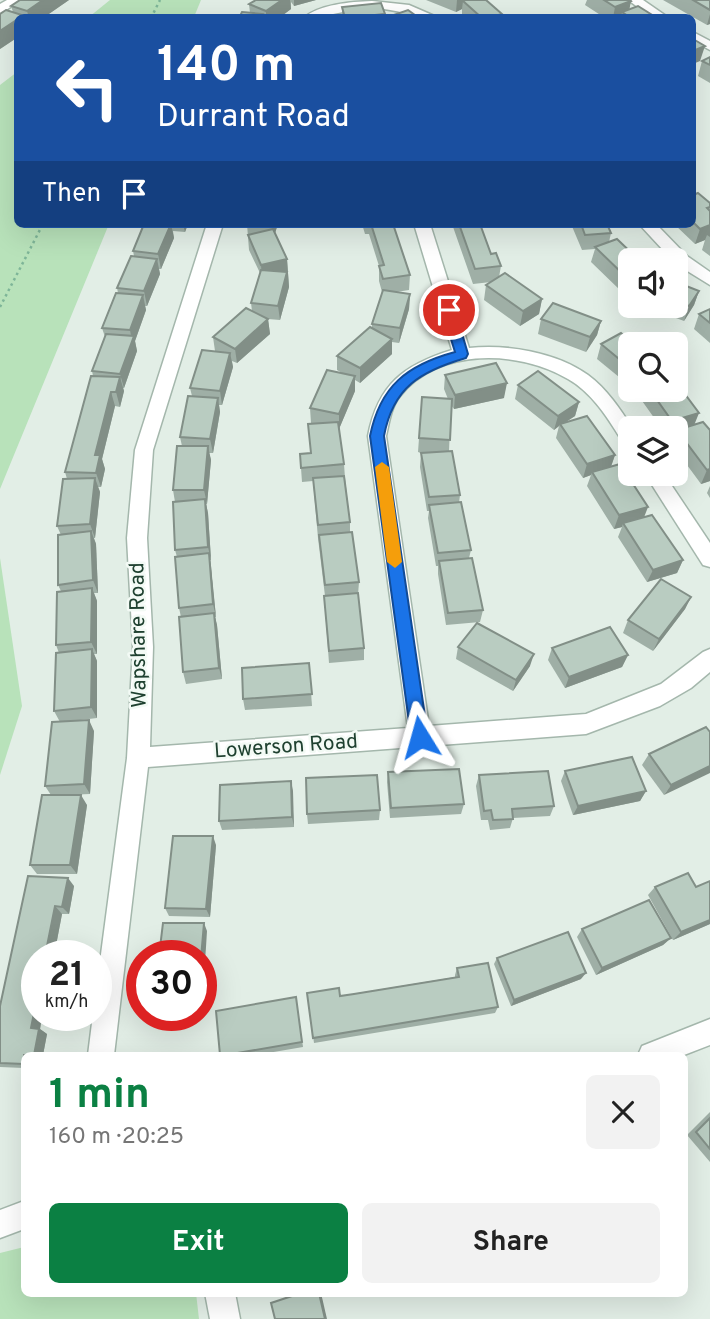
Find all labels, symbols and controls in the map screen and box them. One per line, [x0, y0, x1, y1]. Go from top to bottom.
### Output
text: 140 m [157, 37, 296, 99]
icon: left [42, 42, 133, 133]
text: Durrant Road [157, 98, 350, 138]
icon: arrive [115, 175, 153, 213]
text: Then [42, 178, 101, 211]
map controls [618, 248, 688, 486]
button: sound [618, 248, 688, 318]
pin [419, 280, 479, 340]
icon: arrive [430, 291, 468, 329]
button: search [618, 332, 688, 402]
button: layers [618, 416, 688, 486]
street label: Wapshare Road [124, 562, 154, 708]
position arrow [383, 700, 457, 774]
street label: Lowerson Road [213, 729, 359, 765]
speed limit sign: 30 [126, 940, 217, 1031]
text: 21 [49, 954, 84, 998]
text: km/h [45, 991, 88, 1014]
text: 1 min [49, 1070, 150, 1123]
button: close [586, 1075, 660, 1149]
text: 160 m · 20:25 [49, 1123, 184, 1152]
button: Exit [49, 1203, 348, 1283]
button: Share [362, 1203, 660, 1283]

